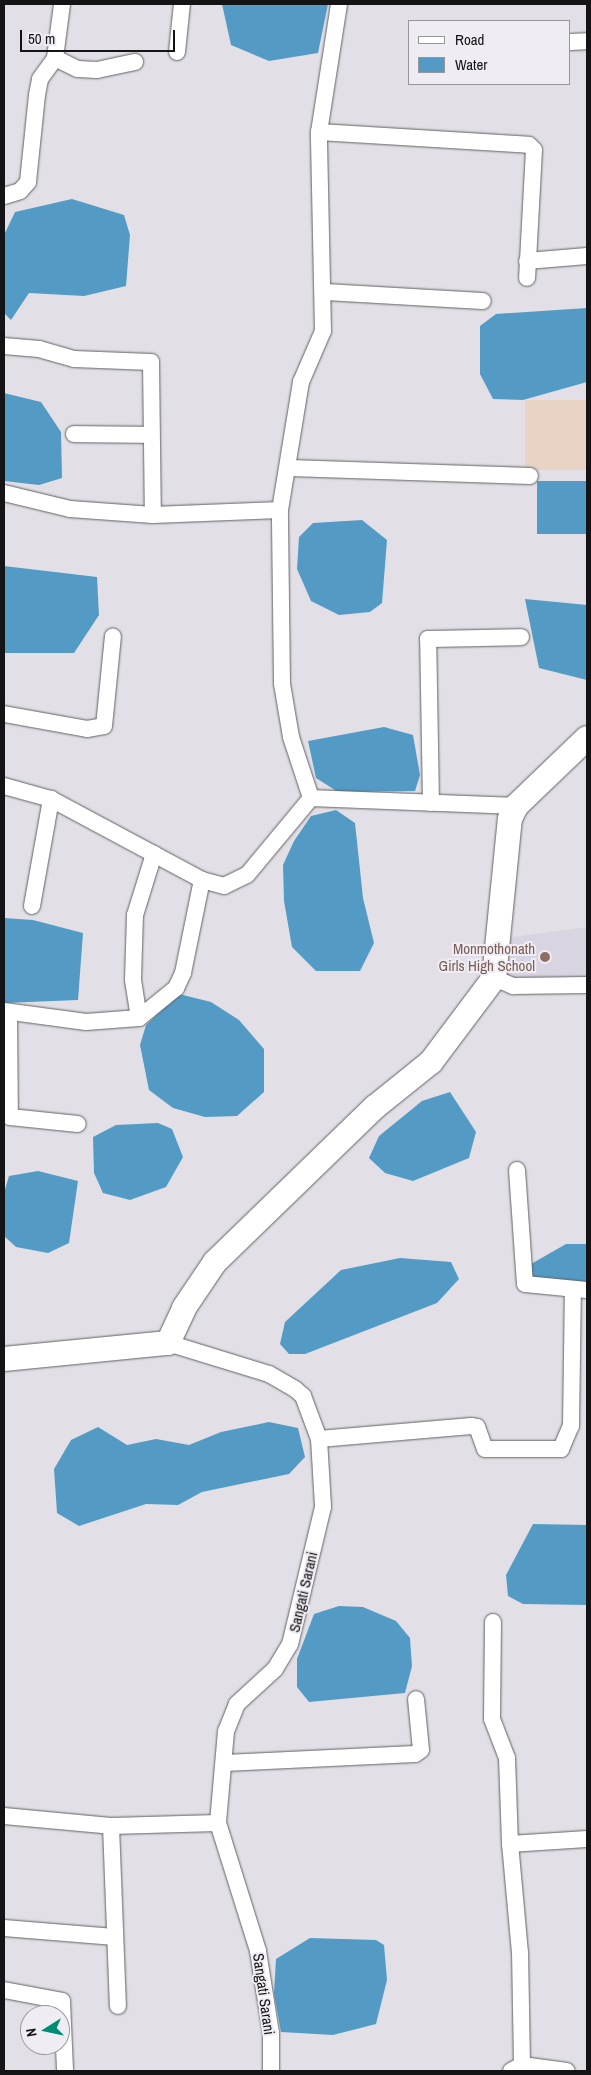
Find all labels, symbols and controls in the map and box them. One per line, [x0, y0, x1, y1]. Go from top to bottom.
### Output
scale bar [22, 20, 178, 52]
legend [408, 20, 571, 85]
text: 50 m [28, 28, 55, 49]
text: Road [455, 29, 484, 50]
text: Water [455, 54, 487, 75]
place label: Monmothonath Girls High School [439, 939, 535, 974]
marker: Monmothonath Girls High School [539, 951, 551, 963]
street label: Sangati Sarani [285, 1550, 321, 1634]
street label: Sangati Sarani [249, 1952, 279, 2036]
north arrow [20, 2005, 70, 2055]
text: N [22, 2027, 41, 2038]

